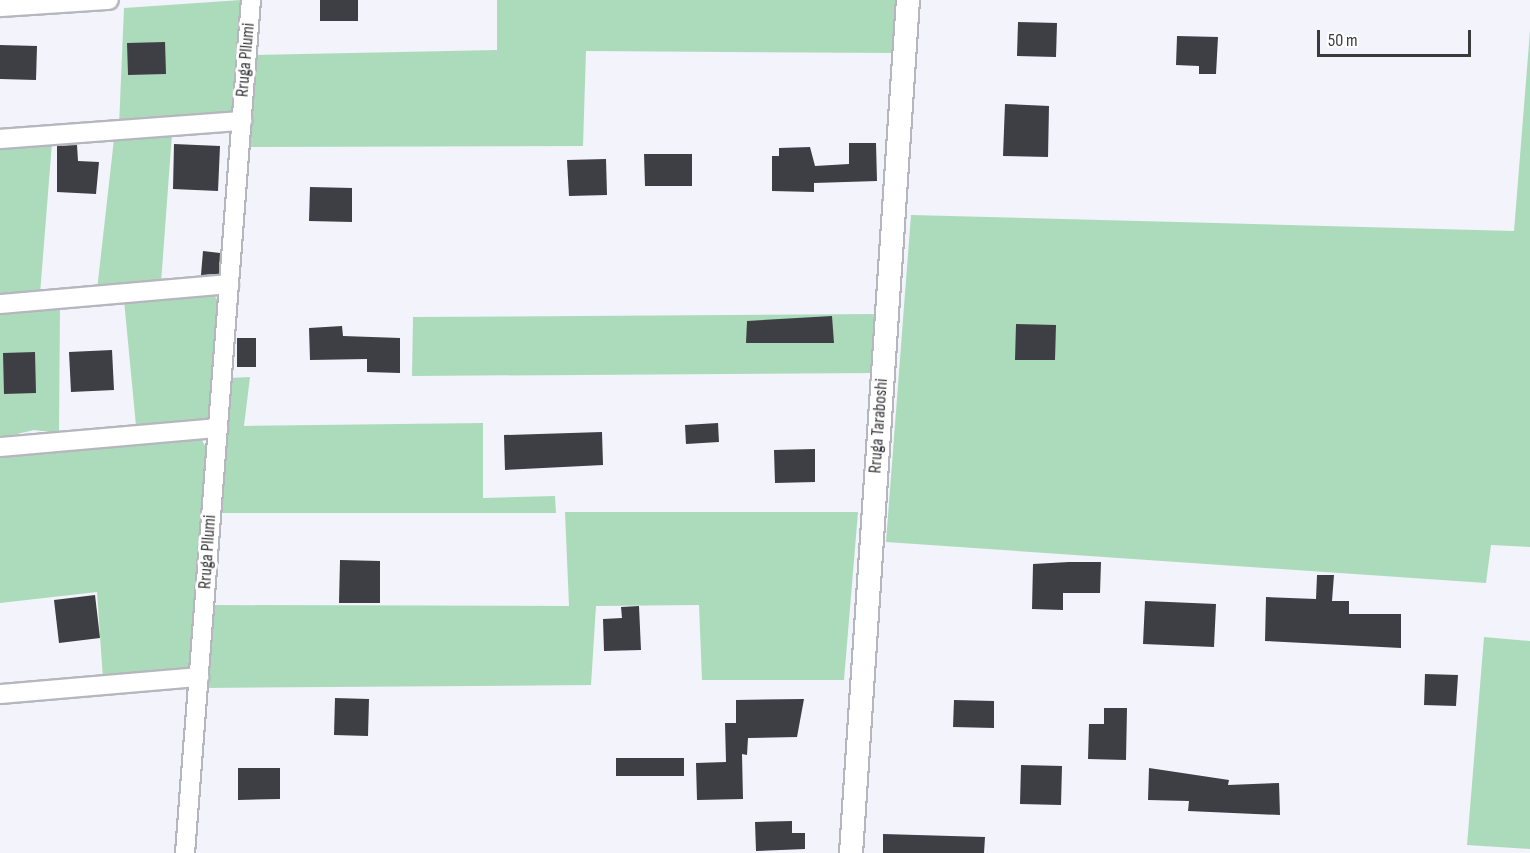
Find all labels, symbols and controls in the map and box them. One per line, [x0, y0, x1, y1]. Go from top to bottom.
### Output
scale bar [1320, 18, 1474, 56]
street label: Rruga Pllumi [232, 22, 260, 98]
text: 50 m [1328, 30, 1358, 51]
street label: Rruga Taraboshi [865, 378, 893, 474]
street label: Rruga Pllumi [195, 514, 221, 590]

